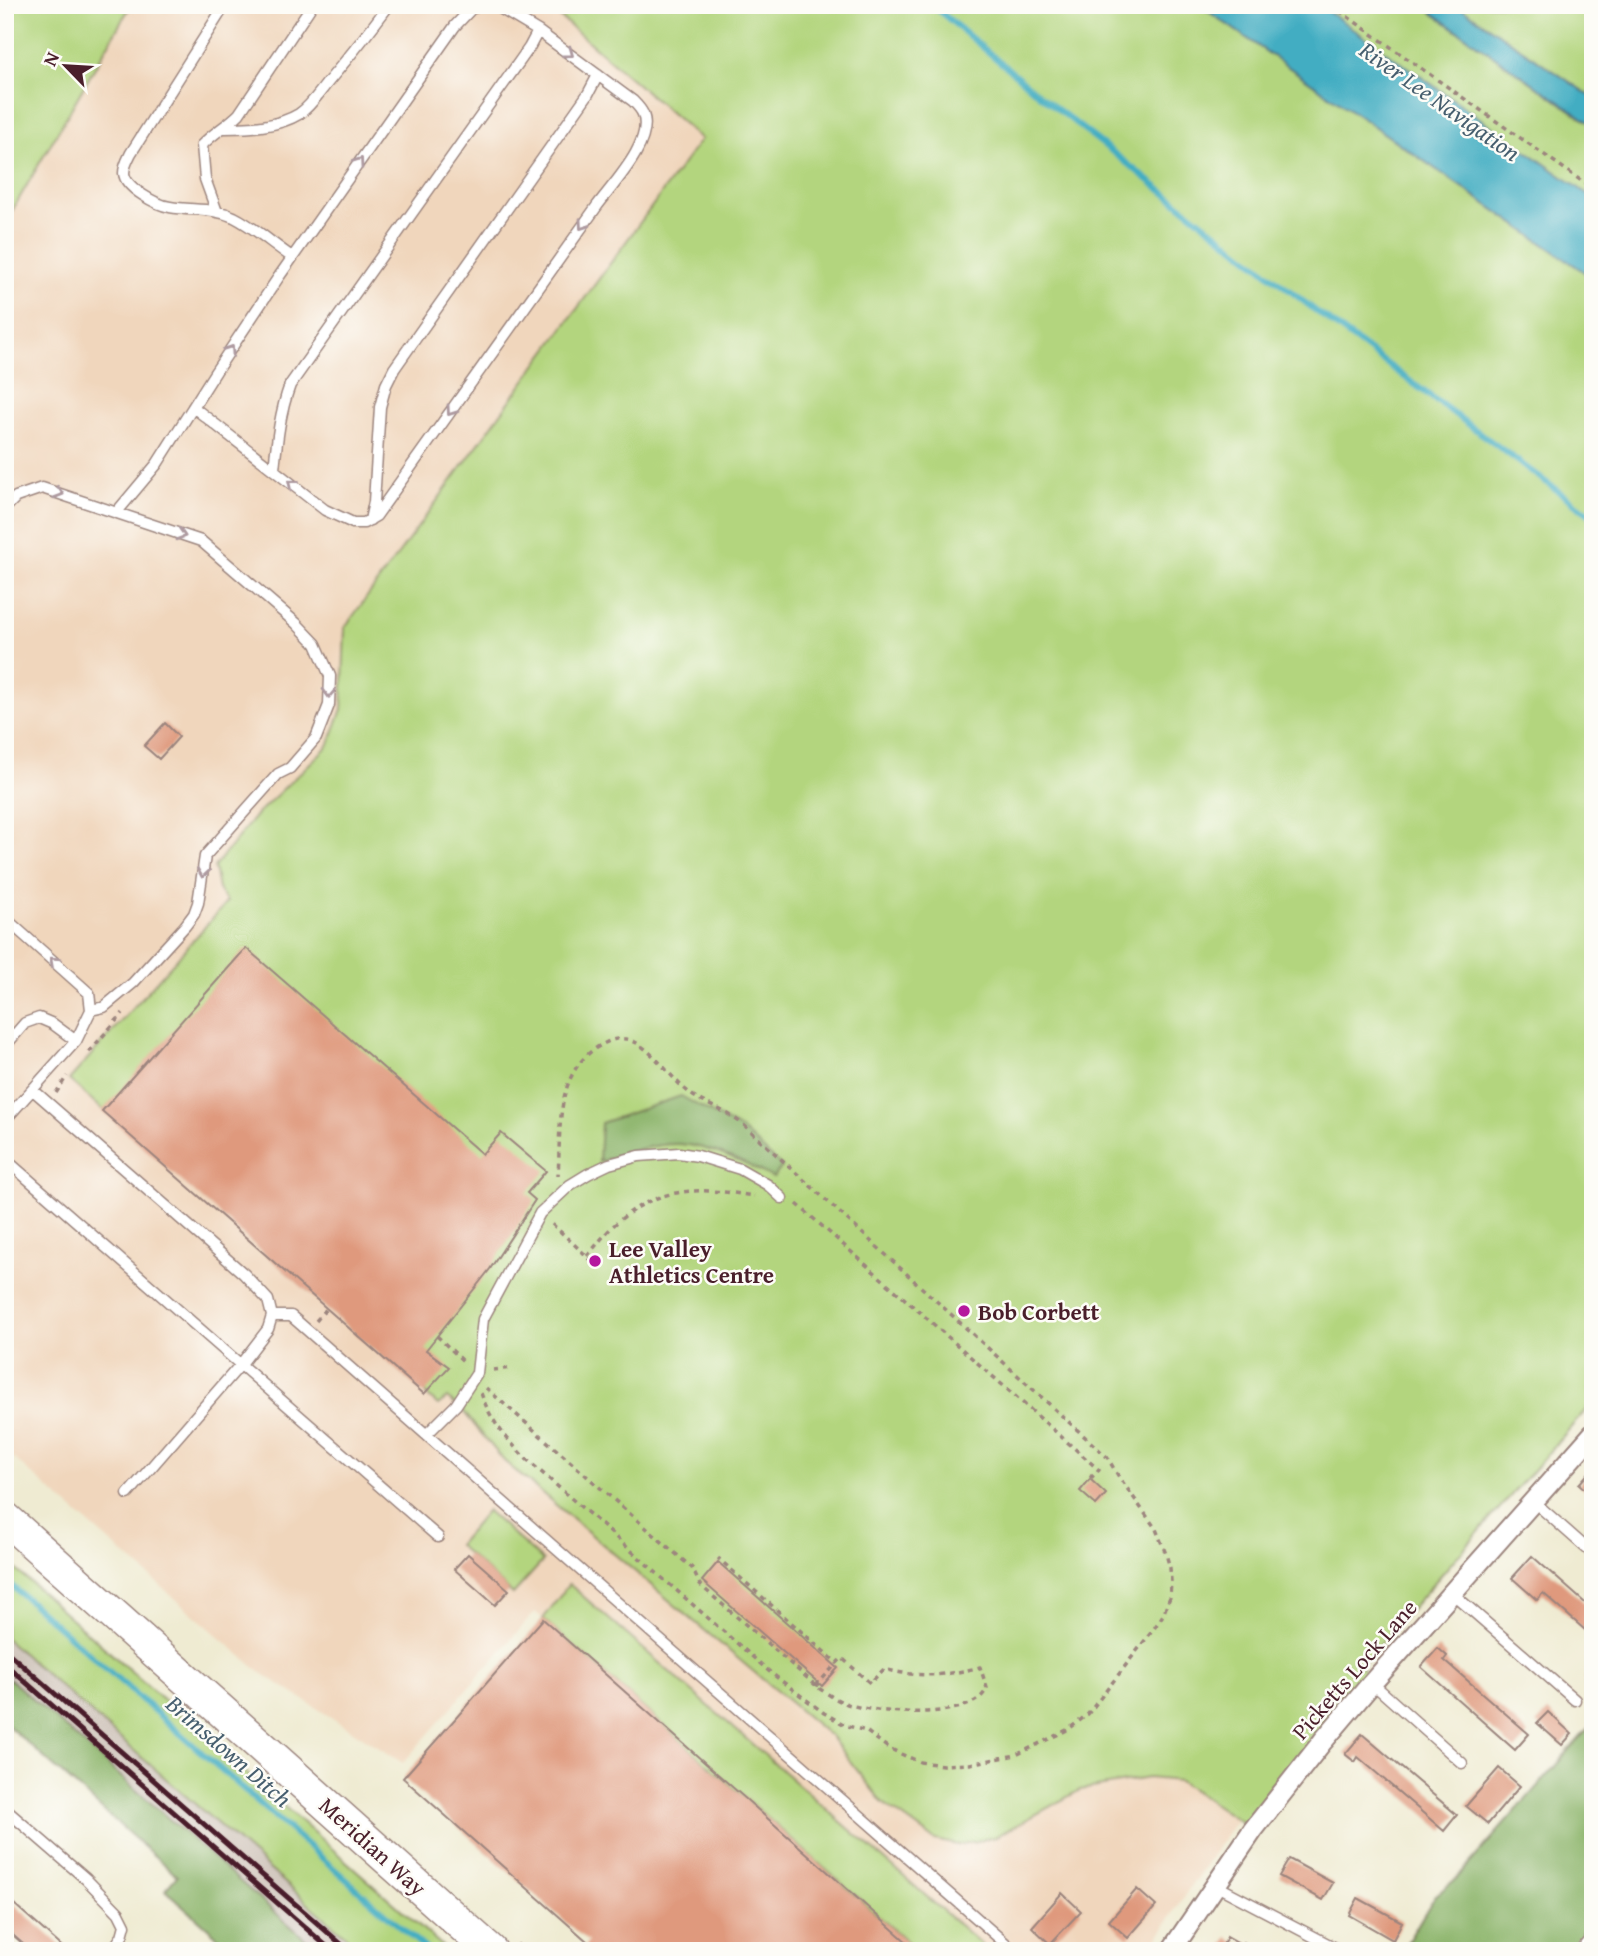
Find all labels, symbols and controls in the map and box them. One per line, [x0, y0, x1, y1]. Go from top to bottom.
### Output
north arrow [32, 32, 102, 102]
water label: River Lee Navigation [1352, 32, 1527, 170]
one-way arrow [561, 45, 574, 58]
text: N [35, 47, 66, 70]
one-way arrow [351, 157, 363, 170]
one-way arrow [578, 217, 591, 230]
one-way arrow [222, 345, 234, 358]
one-way arrow [446, 403, 459, 415]
one-way arrow [287, 479, 300, 492]
one-way arrow [52, 485, 65, 499]
one-way arrow [174, 526, 186, 541]
one-way arrow [322, 687, 337, 698]
one-way arrow [195, 867, 210, 879]
one-way arrow [49, 957, 62, 969]
place label: Lee Valley Athletics Centre [609, 1232, 774, 1291]
marker: Lee Valley Athletics Centre [587, 1253, 603, 1269]
place label: Bob Corbett [978, 1295, 1099, 1328]
marker: Bob Corbett [956, 1303, 972, 1319]
street label: Picketts Lock Lane [1284, 1592, 1424, 1746]
water label: Brimsdown Ditch [158, 1686, 299, 1815]
street label: Meridian Way [312, 1789, 434, 1904]

